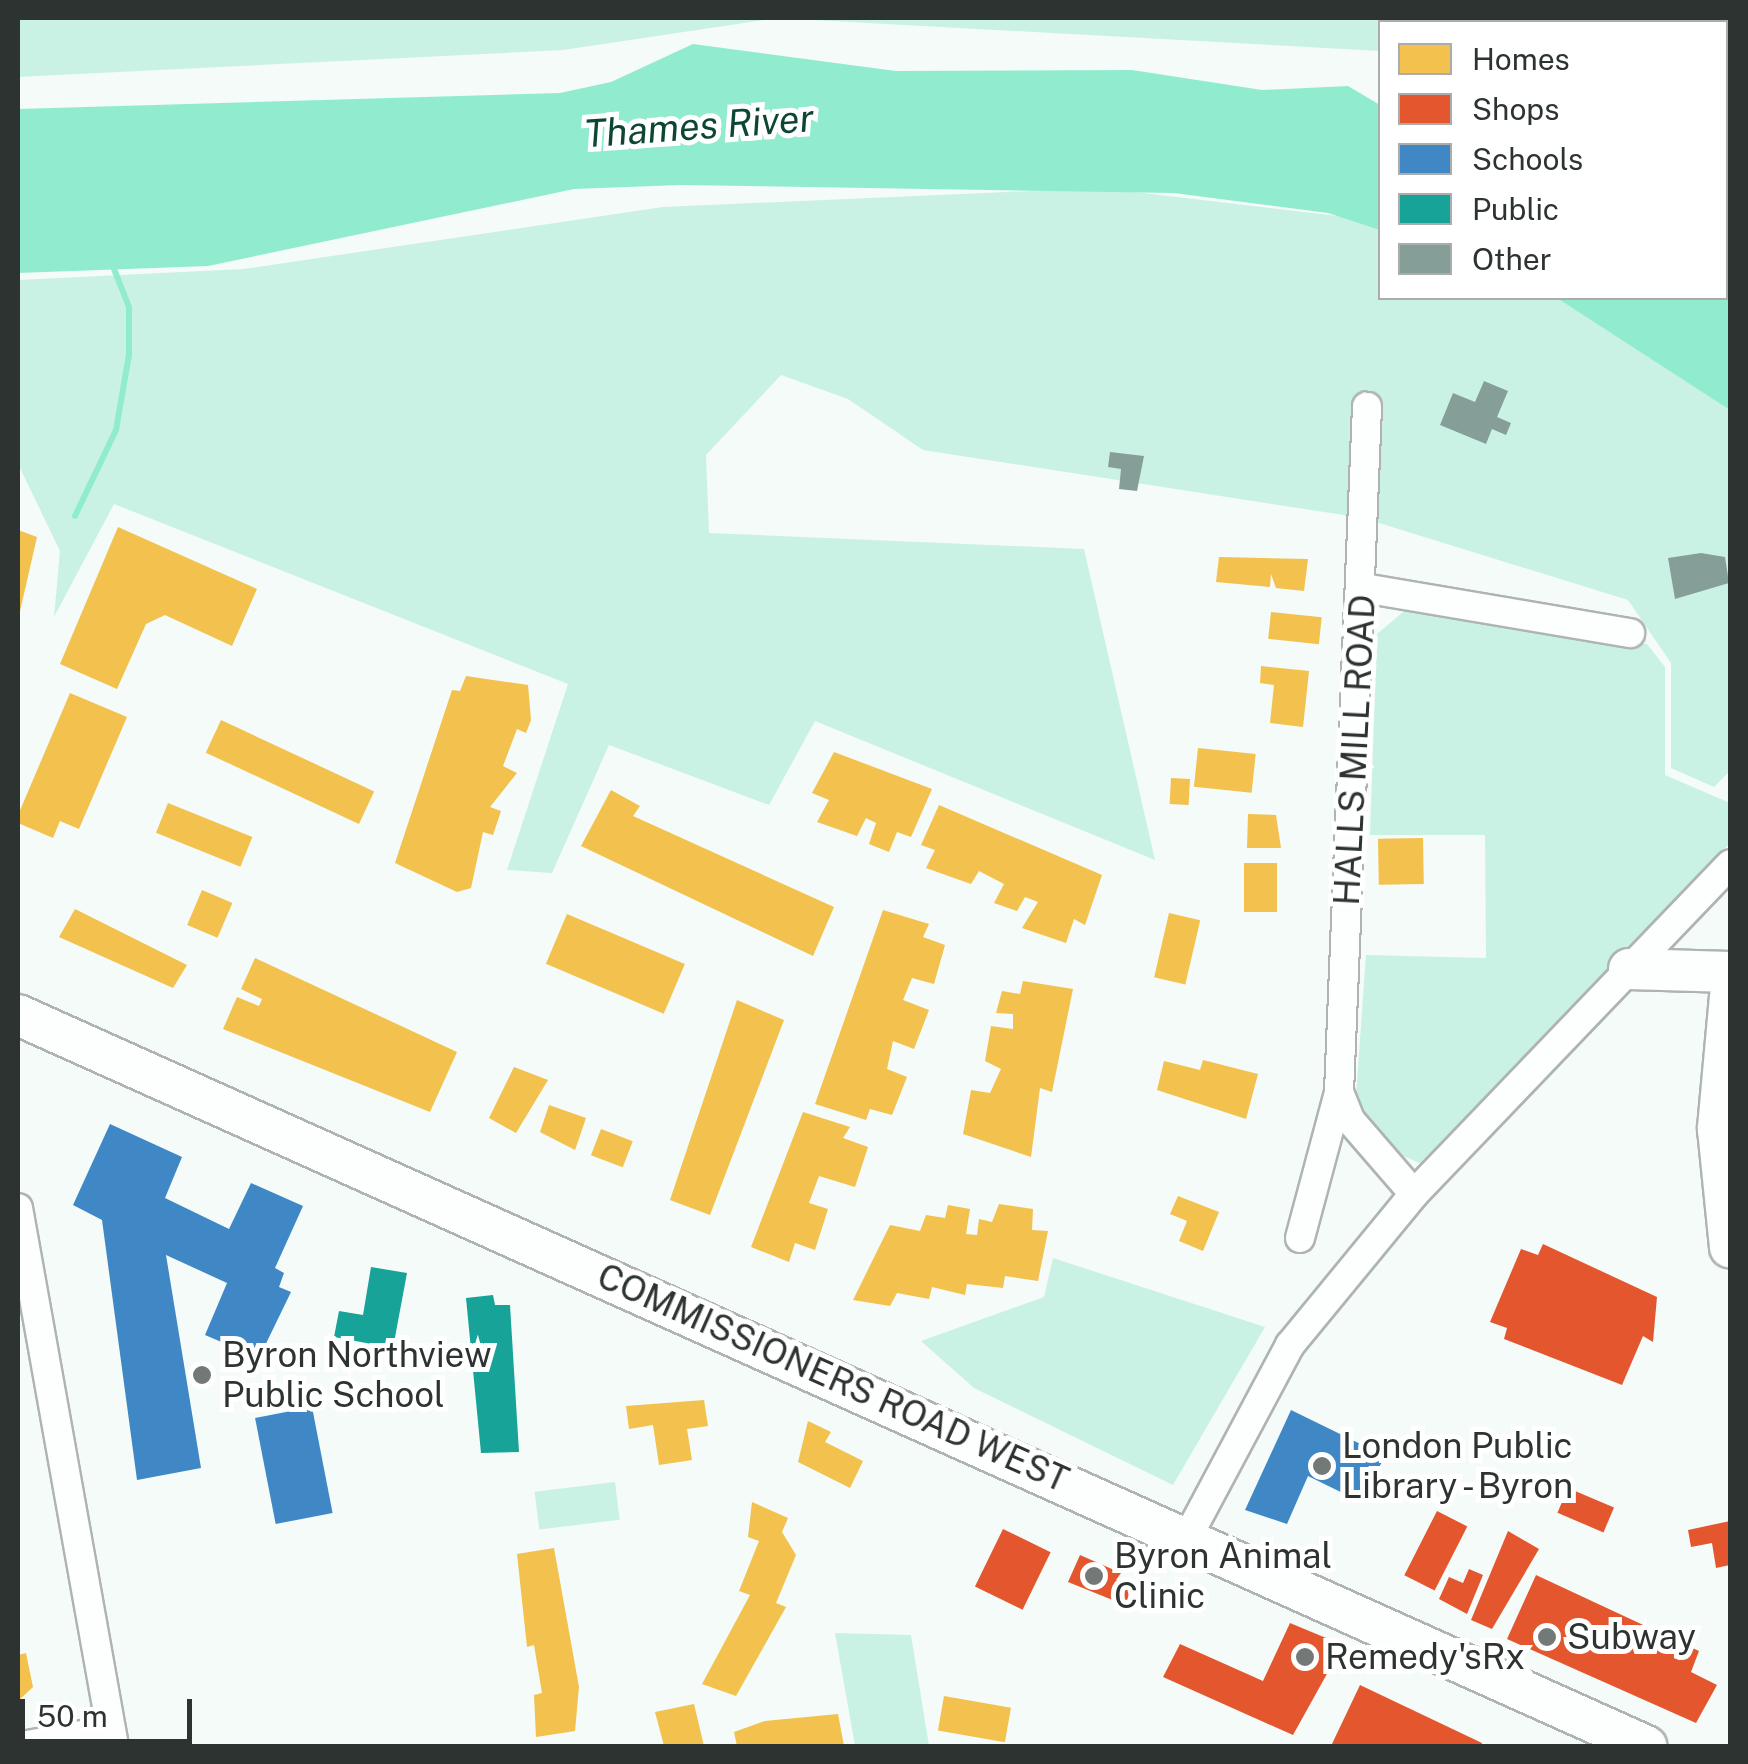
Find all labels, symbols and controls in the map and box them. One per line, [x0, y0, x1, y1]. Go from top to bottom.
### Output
legend [1378, 20, 1728, 300]
text: Homes [1472, 41, 1570, 77]
text: Shops [1472, 91, 1559, 127]
water label: Thames River [583, 95, 815, 157]
text: Schools [1472, 141, 1583, 177]
text: Public [1472, 191, 1559, 227]
text: Other [1472, 241, 1552, 277]
street label: HALLS MILL ROAD [1326, 593, 1384, 907]
street label: COMMISSIONERS ROAD WEST [591, 1255, 1075, 1501]
place label: Byron Northview Public School [222, 1334, 491, 1416]
marker: Byron Northview Public School [191, 1364, 213, 1386]
place label: London Public Library - Byron [1342, 1425, 1583, 1507]
marker: London Public Library - Byron [1311, 1455, 1333, 1477]
place label: Byron Animal Clinic [1114, 1535, 1332, 1617]
marker: Byron Animal Clinic [1083, 1565, 1105, 1587]
place label: Subway [1567, 1616, 1696, 1658]
marker: Subway [1536, 1626, 1558, 1648]
place label: Remedy'sRx [1325, 1636, 1525, 1678]
marker: Remedy'sRx [1294, 1646, 1316, 1668]
scale bar [25, 1679, 198, 1741]
text: 50 m [37, 1698, 108, 1734]

